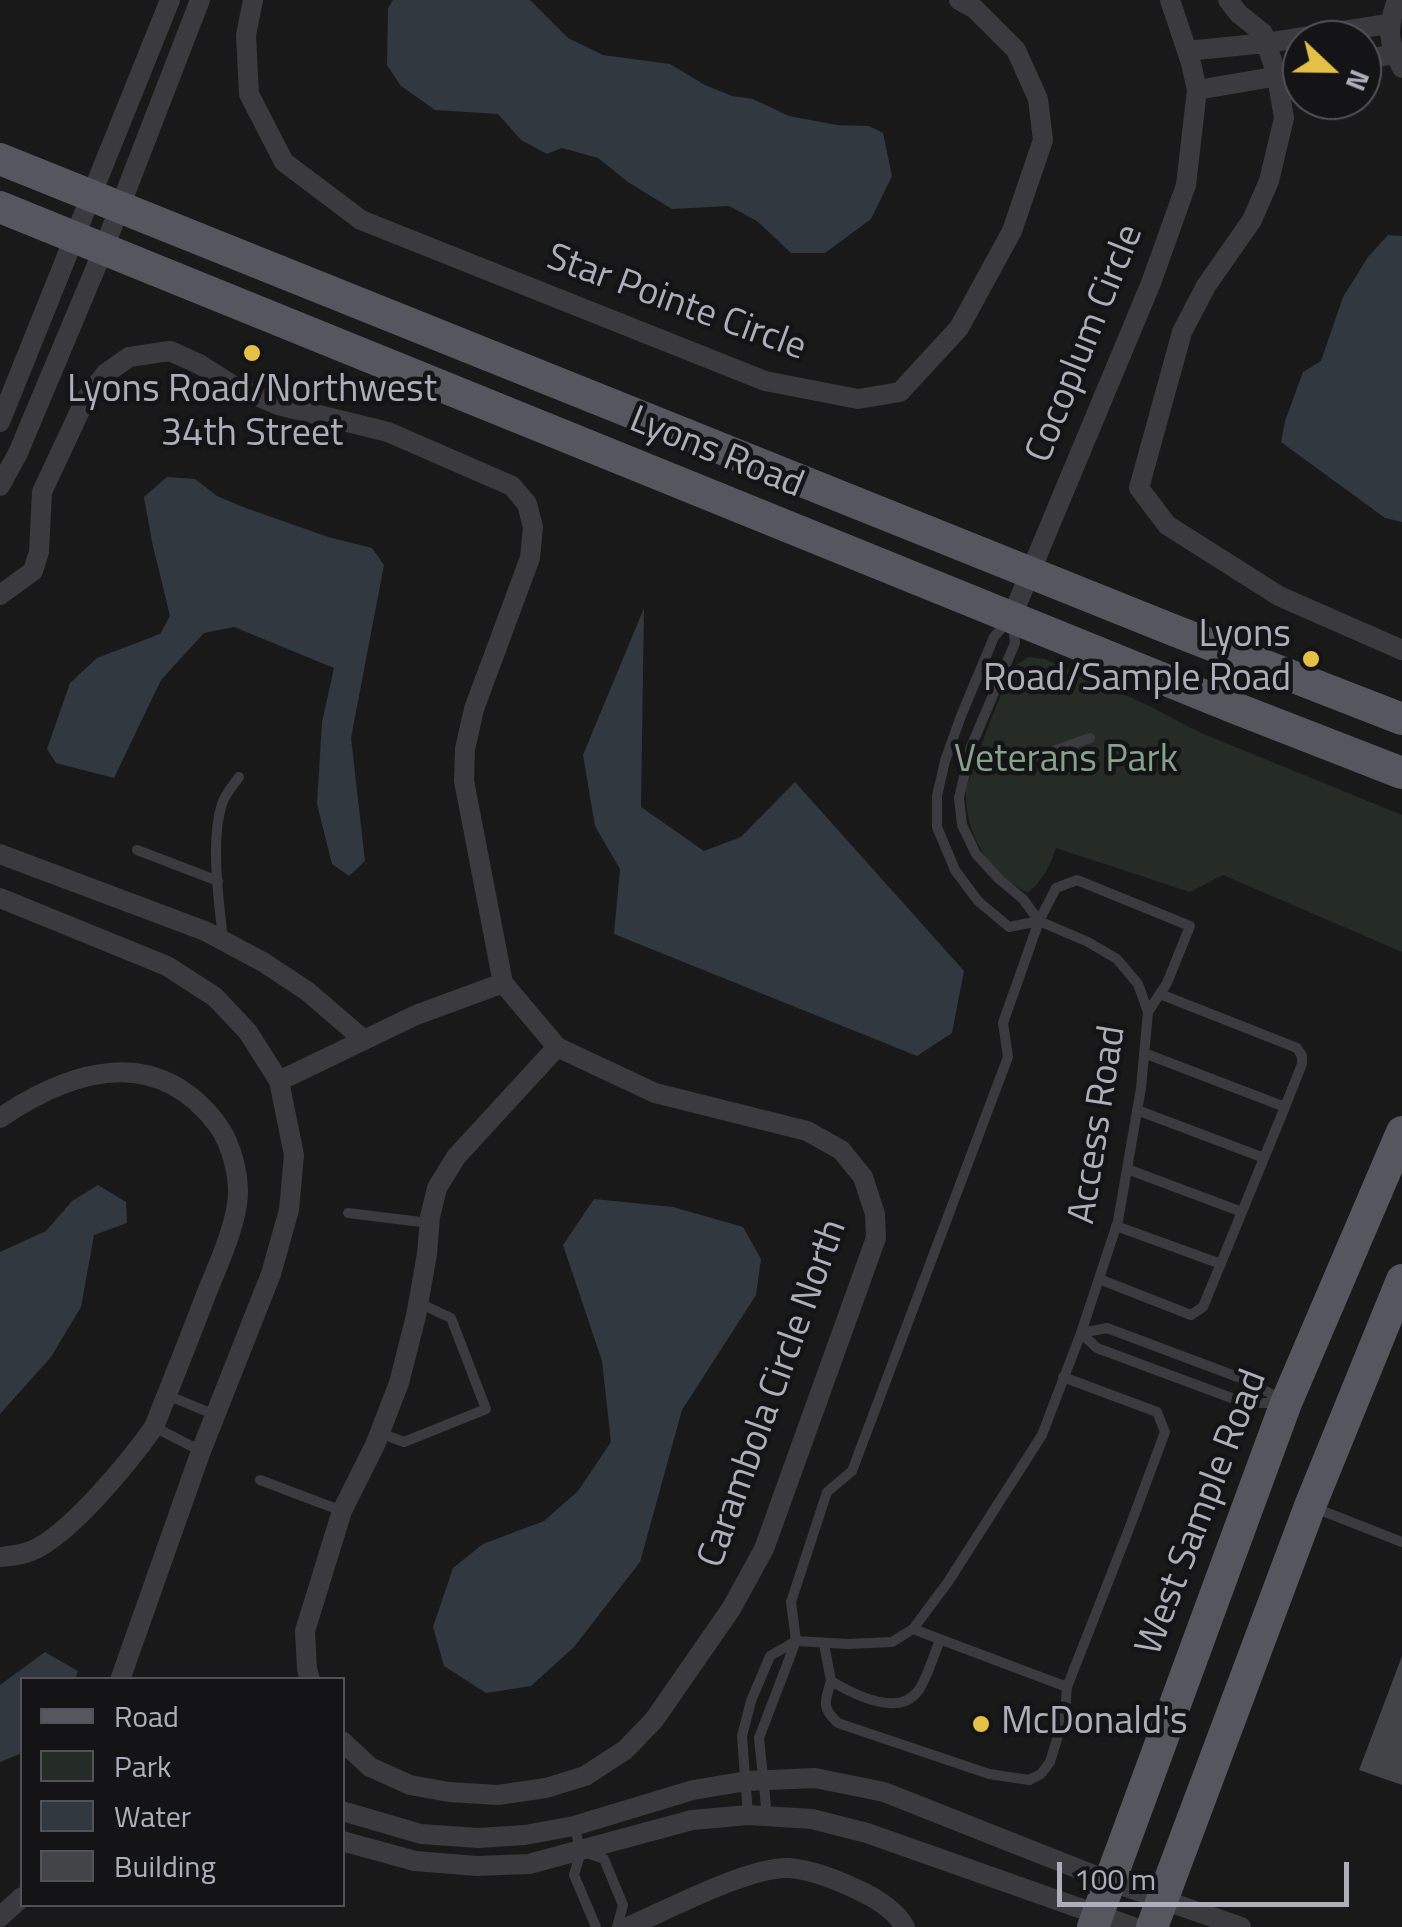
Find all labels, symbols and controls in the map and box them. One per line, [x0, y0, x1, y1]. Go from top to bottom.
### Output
north arrow [1282, 20, 1382, 120]
text: N [1335, 64, 1382, 98]
street label: Cocoplum Circle [1018, 219, 1154, 469]
street label: Star Pointe Circle [540, 236, 812, 372]
marker: Lyons Road/Northwest 34th Street [241, 342, 263, 364]
place label: Lyons Road/Northwest 34th Street [67, 369, 437, 458]
street label: Lyons Road [623, 399, 809, 509]
place label: Lyons Road/Sample Road [983, 614, 1291, 704]
marker: Lyons Road/Sample Road [1300, 648, 1322, 670]
park label: Veterans Park [954, 739, 1178, 785]
street label: Access Road [1061, 1023, 1137, 1227]
street label: Carambola Circle North [690, 1214, 858, 1574]
street label: West Sample Road [1128, 1364, 1278, 1662]
legend [20, 1677, 345, 1907]
text: Road [114, 1693, 179, 1739]
place label: McDonald's [1001, 1701, 1188, 1747]
marker: McDonald's [970, 1713, 992, 1735]
text: Park [114, 1743, 171, 1789]
text: Water [114, 1793, 191, 1839]
scale bar [1062, 1842, 1354, 1904]
text: Building [114, 1843, 216, 1889]
text: 100 m [1074, 1856, 1156, 1902]

